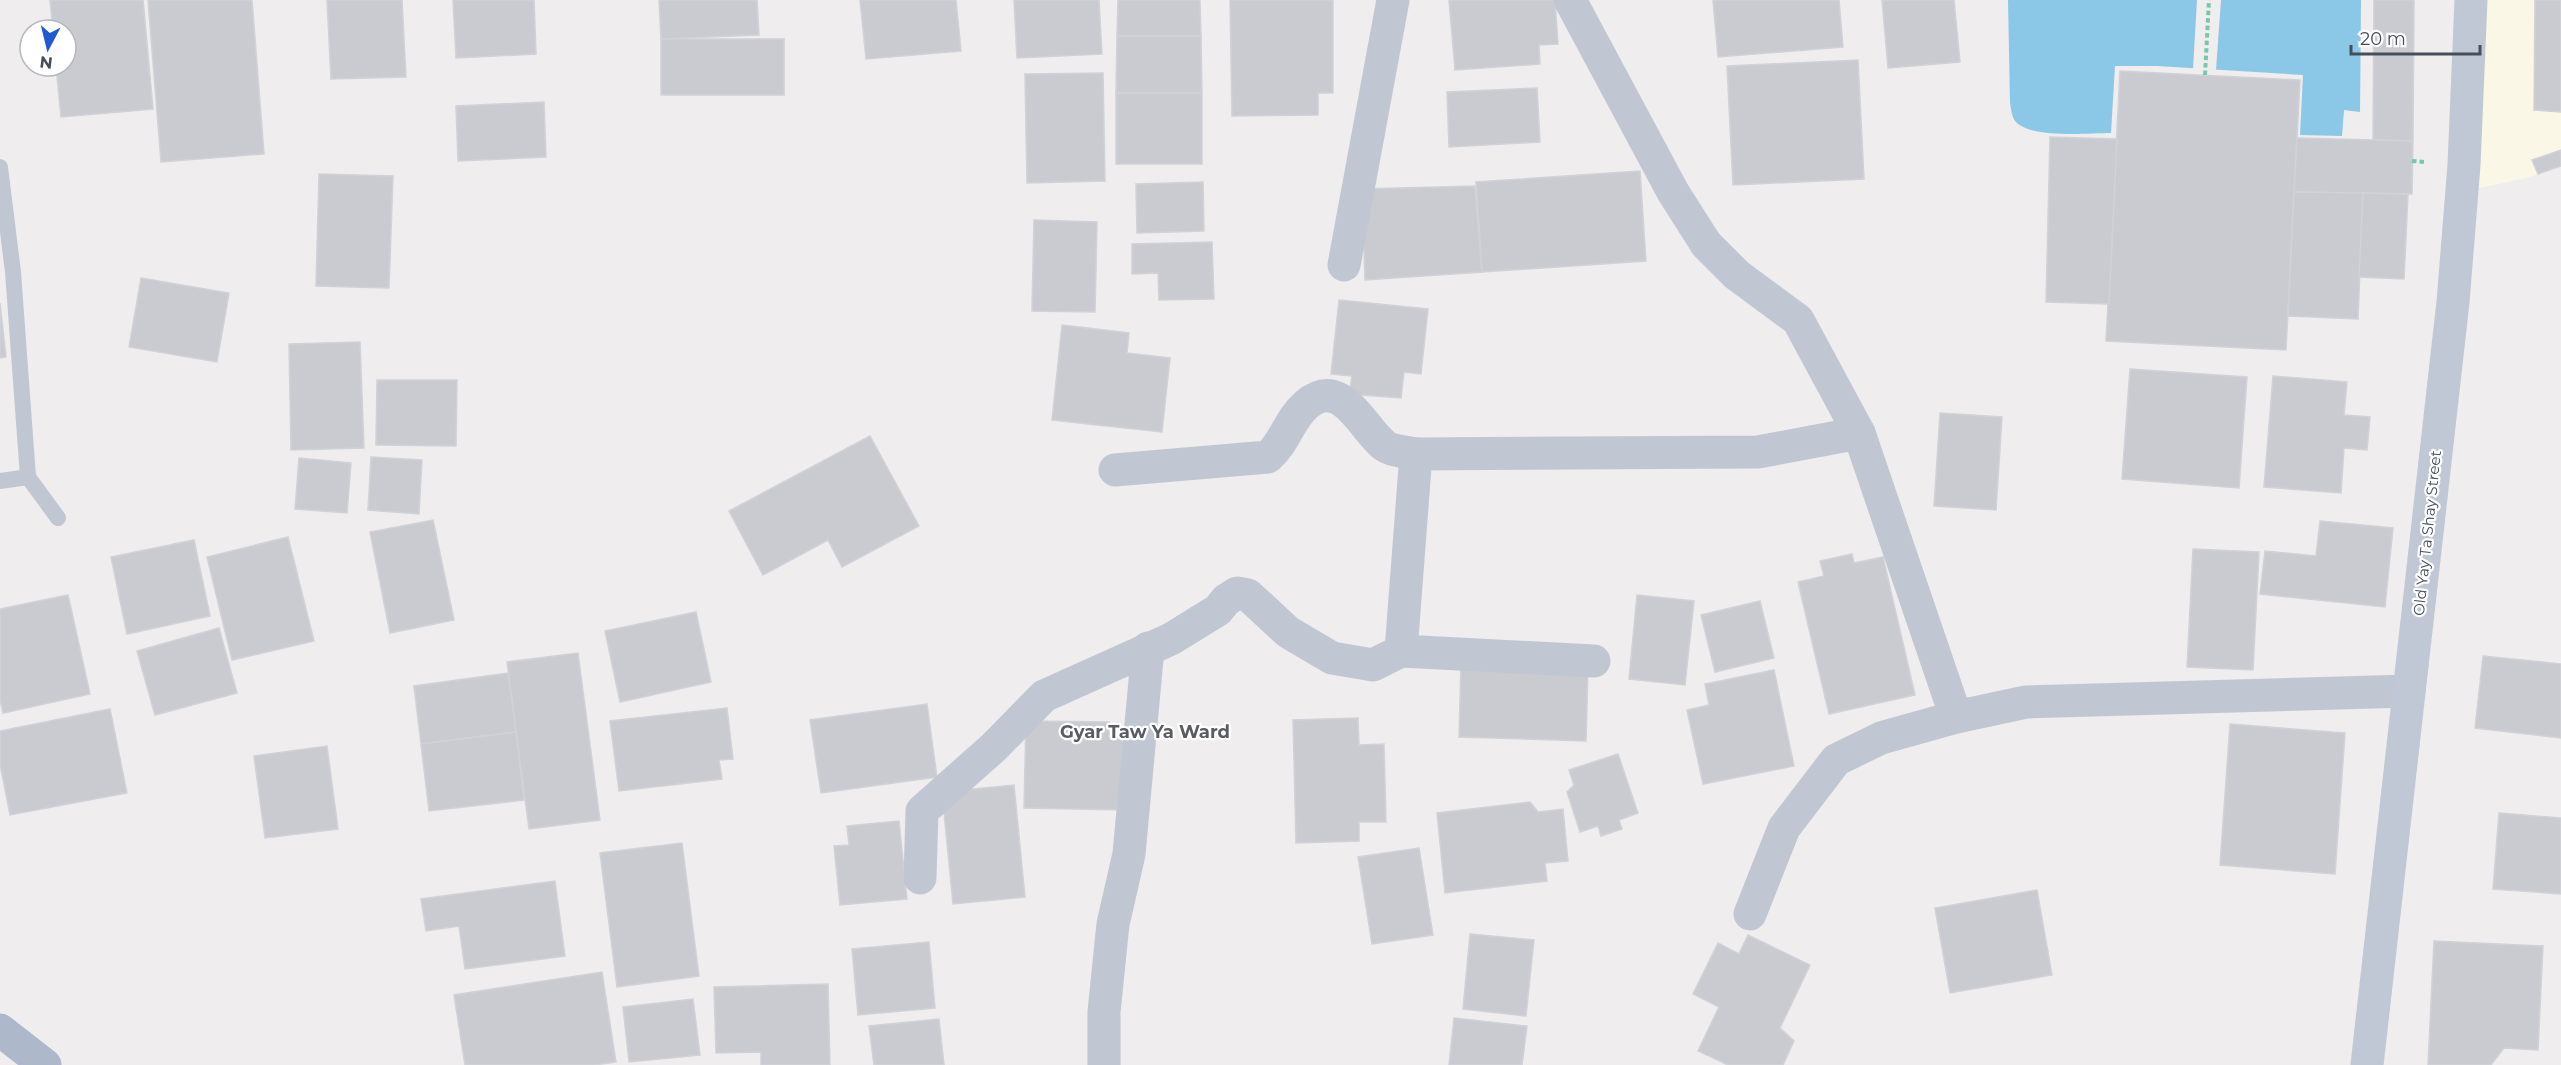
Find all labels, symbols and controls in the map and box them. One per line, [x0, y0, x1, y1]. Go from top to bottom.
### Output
north arrow [18, 18, 78, 78]
scale bar [2351, 18, 2480, 56]
text: 20 m [2360, 28, 2406, 50]
text: N [39, 52, 54, 73]
street label: Old Yay Ta Shay Street [2409, 449, 2445, 617]
district label: Gyar Taw Ya Ward [1060, 721, 1230, 743]

